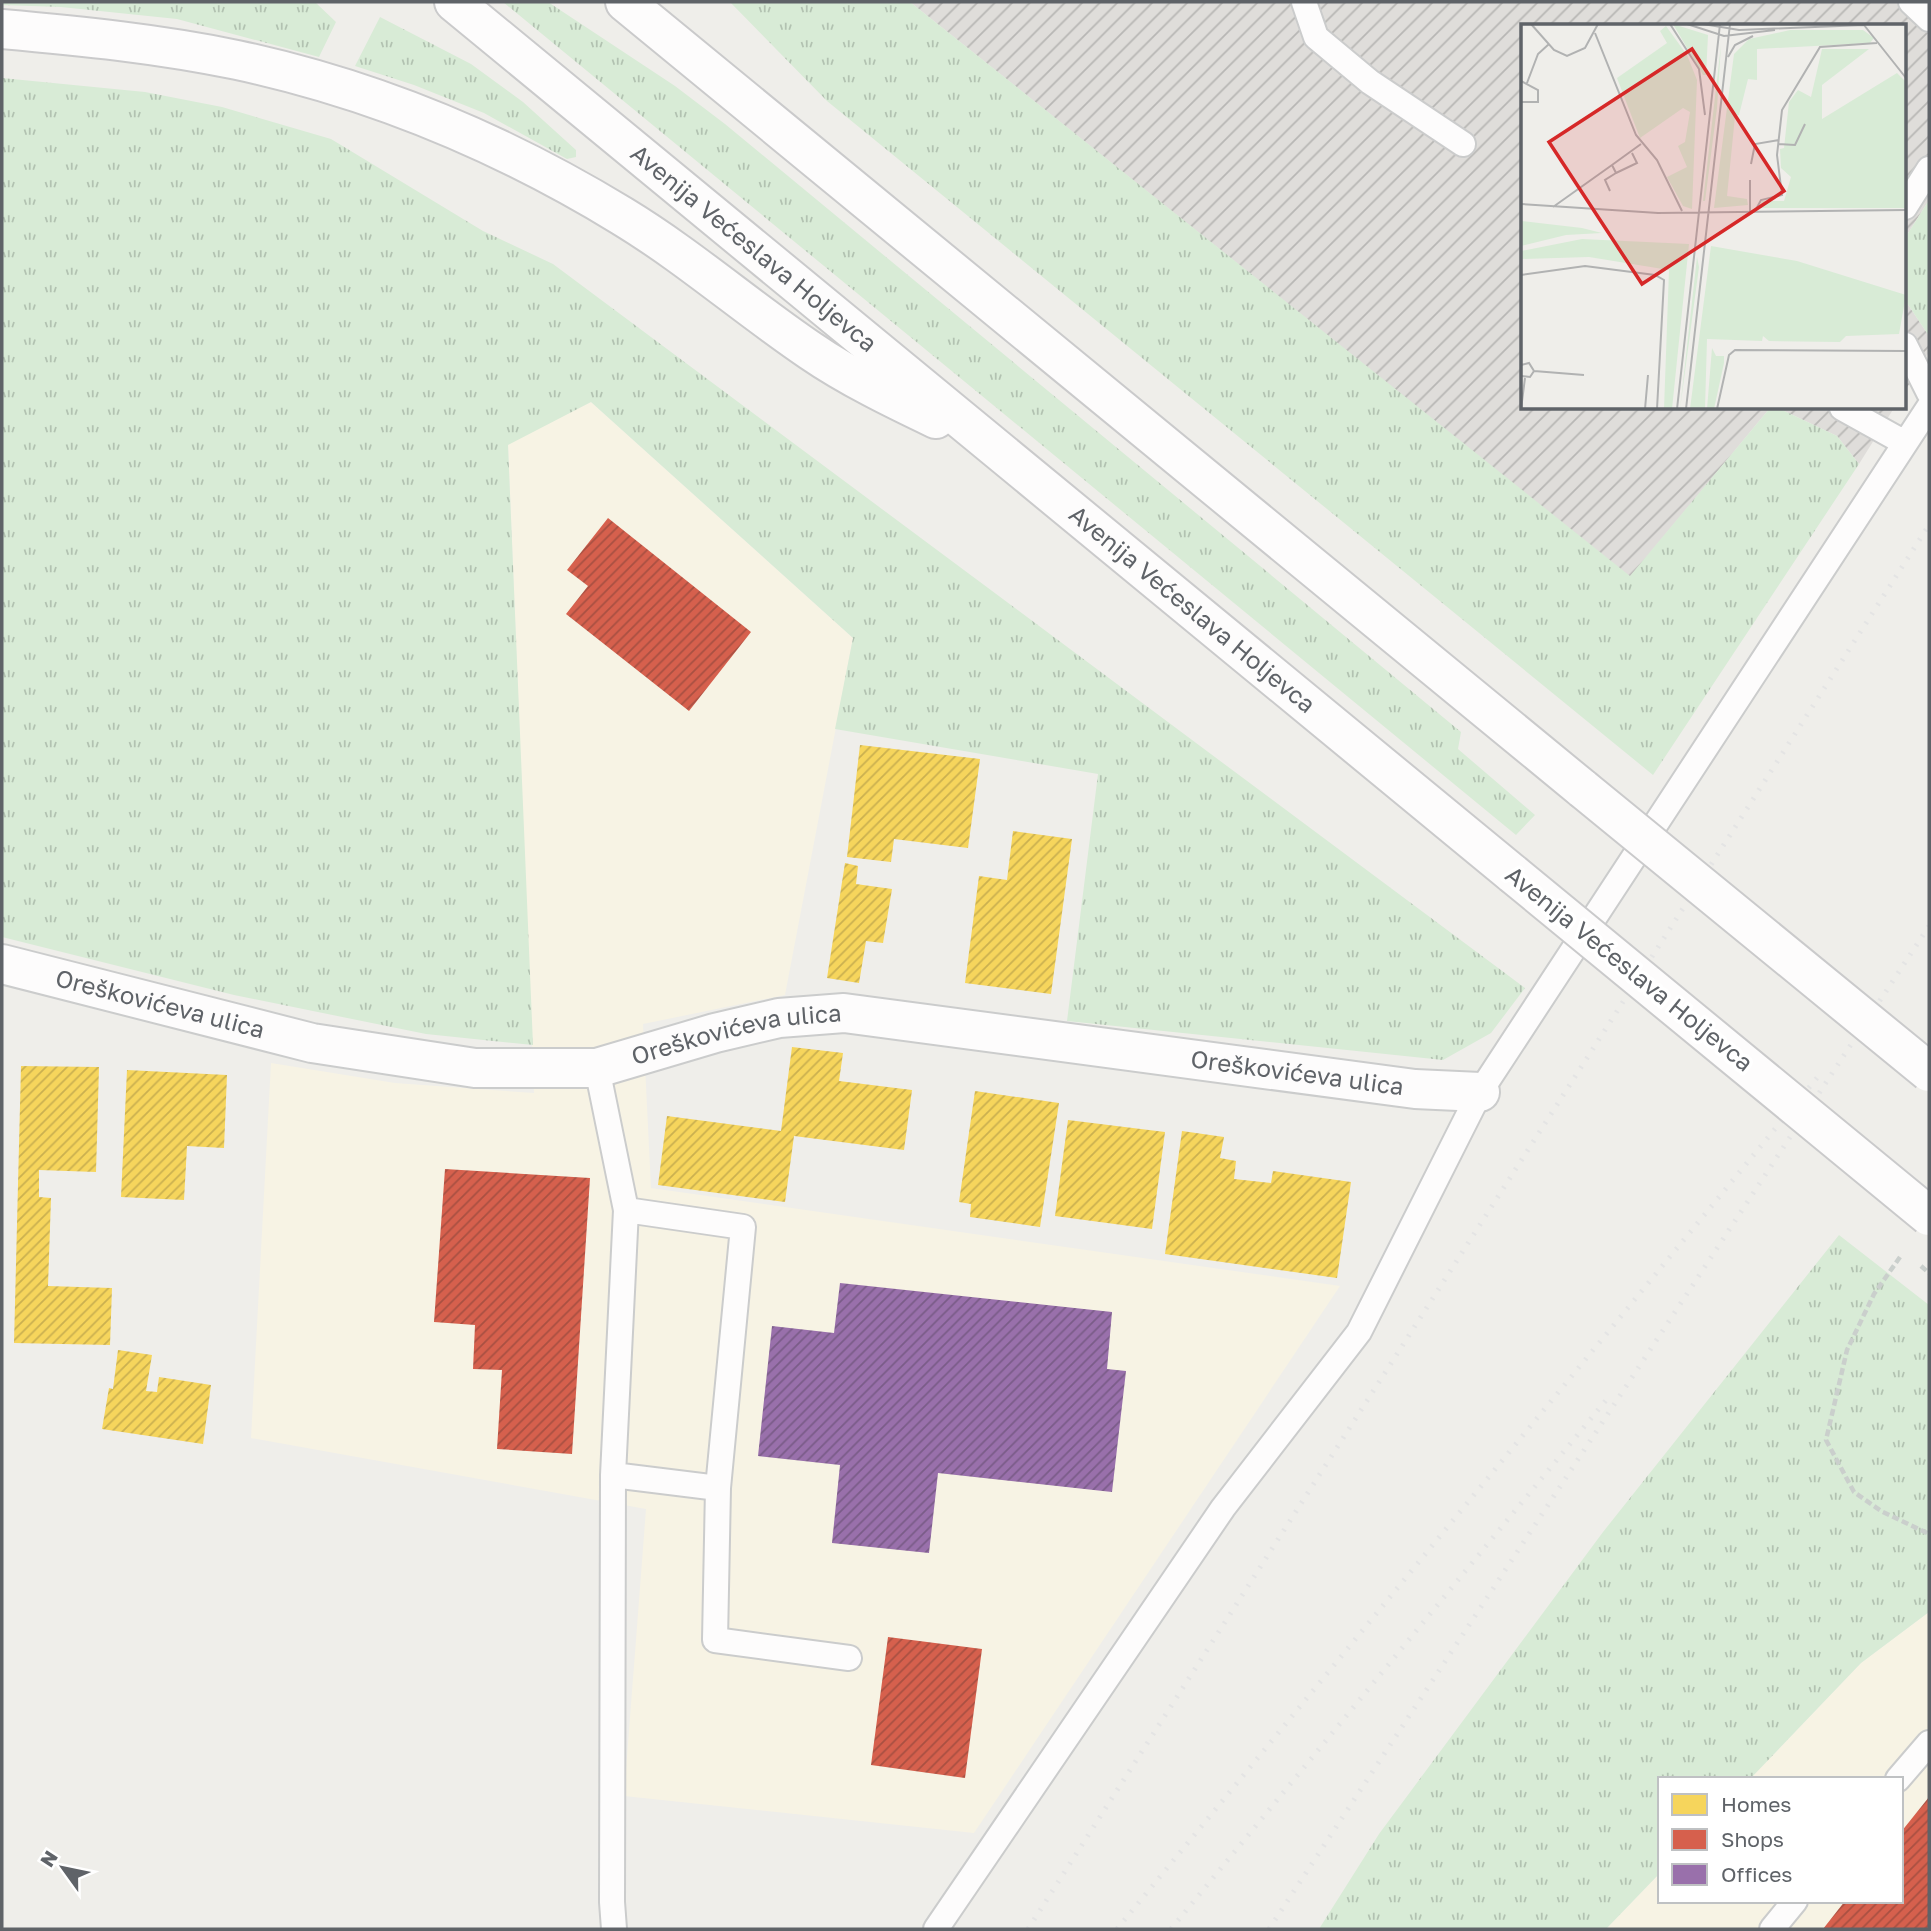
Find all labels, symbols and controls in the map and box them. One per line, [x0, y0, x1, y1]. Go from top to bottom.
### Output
inset map [1521, 24, 1906, 410]
street label: Avenija Većeslava Holjevca [626, 138, 883, 357]
street label: Avenija Većeslava Holjevca [1064, 499, 1322, 718]
street label: Avenija Većeslava Holjevca [1500, 859, 1759, 1077]
street label: Oreškovićeva ulica [53, 962, 268, 1043]
street label: Oreškovićeva ulica [628, 997, 842, 1070]
street label: Oreškovićeva ulica [1189, 1043, 1406, 1100]
legend [1658, 1777, 1903, 1903]
text: Homes [1721, 1791, 1791, 1817]
text: Shops [1721, 1826, 1784, 1852]
north arrow [28, 1833, 98, 1903]
text: N [35, 1846, 62, 1871]
text: Offices [1721, 1861, 1792, 1887]

